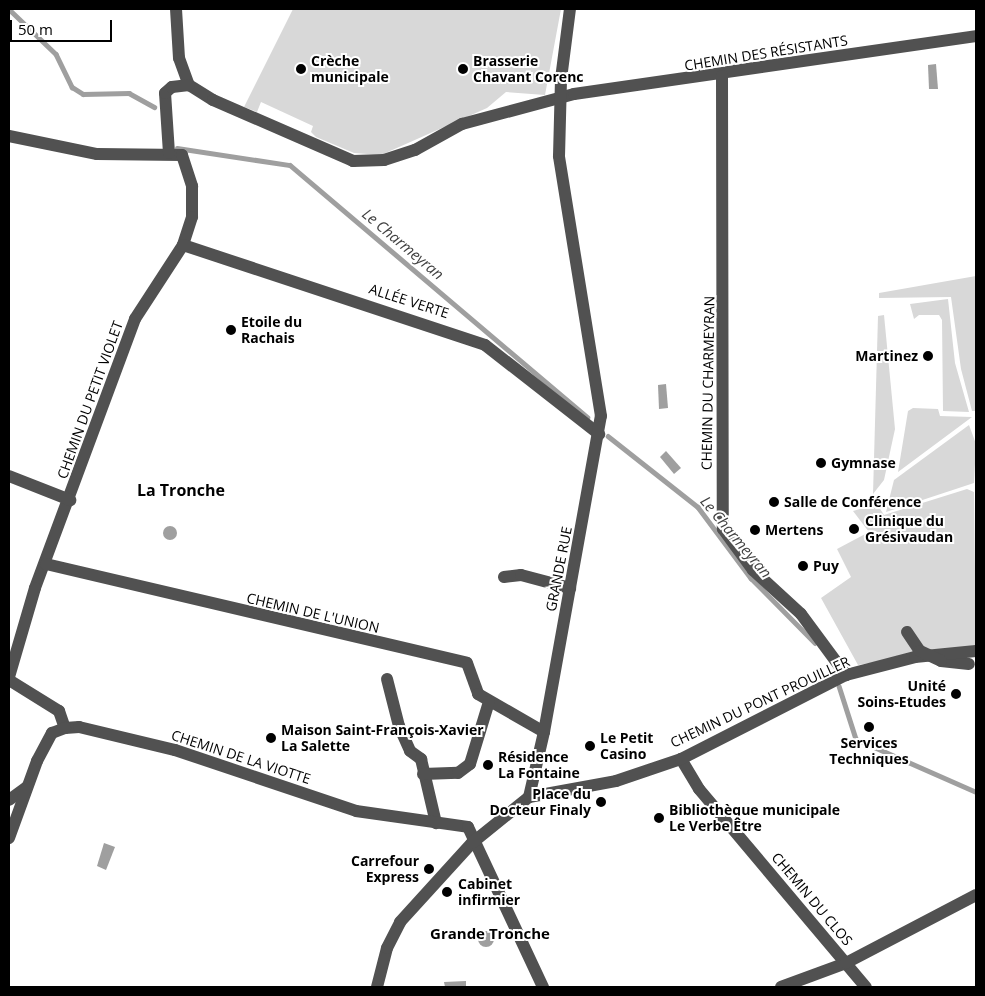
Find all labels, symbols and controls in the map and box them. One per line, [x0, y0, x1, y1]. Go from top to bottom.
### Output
scale bar [12, 10, 115, 42]
text: 50 m [18, 19, 53, 39]
street label: CHEMIN DES RÉSISTANTS [683, 32, 849, 74]
place label: Crèche municipale [311, 53, 389, 85]
place label: Brasserie Chavant Corenc [473, 53, 584, 85]
marker: Crèche municipale [295, 63, 307, 75]
marker: Brasserie Chavant Corenc [457, 63, 469, 75]
water label: Le Charmeyran [359, 205, 447, 283]
street label: ALLÉE VERTE [367, 280, 451, 322]
street label: CHEMIN DU CHARMEYRAN [698, 296, 718, 470]
place label: Etoile du Rachais [241, 314, 302, 347]
street label: CHEMIN DU PETIT VIOLET [54, 319, 126, 481]
marker: Etoile du Rachais [225, 324, 237, 336]
place label: Martinez [855, 348, 918, 364]
marker: Martinez [922, 350, 934, 362]
place label: Gymnase [831, 455, 896, 471]
marker: Gymnase [815, 457, 827, 469]
district label: La Tronche [137, 480, 225, 500]
water label: Le Charmeyran [697, 493, 775, 581]
place label: Salle de Conférence [784, 494, 921, 510]
marker: Salle de Conférence [768, 496, 780, 508]
place label: Clinique du Grésivaudan [865, 513, 953, 546]
place label: Mertens [765, 522, 823, 538]
marker: Clinique du Grésivaudan [847, 522, 861, 536]
marker: Mertens [749, 524, 761, 536]
street label: GRANDE RUE [543, 525, 575, 613]
place label: Puy [813, 558, 839, 574]
marker: Puy [797, 560, 809, 572]
street label: CHEMIN DE L'UNION [245, 590, 381, 636]
street label: CHEMIN DU PONT PROUILLER [668, 653, 852, 751]
place label: Unité Soins-Etudes [857, 678, 946, 710]
marker: Unité Soins-Etudes [950, 688, 962, 700]
marker: Services Techniques [863, 721, 875, 733]
place label: Maison Saint-François-Xavier La Salette [281, 722, 484, 754]
street label: CHEMIN DE LA VIOTTE [169, 727, 313, 787]
place label: Le Petit Casino [600, 730, 653, 762]
marker: Maison Saint-François-Xavier La Salette [265, 732, 277, 744]
place label: Services Techniques [829, 735, 909, 768]
marker: Le Petit Casino [584, 740, 596, 752]
place label: Résidence La Fontaine [498, 749, 580, 782]
marker: Résidence La Fontaine [482, 759, 494, 771]
place label: Place du Docteur Finaly [489, 786, 591, 819]
marker: Place du Docteur Finaly [595, 796, 607, 808]
place label: Bibliothèque municipale Le Verbe Être [669, 802, 840, 834]
marker: Bibliothèque municipale Le Verbe Être [653, 812, 665, 824]
street label: CHEMIN DU CLOS [768, 849, 856, 949]
place label: Carrefour Express [351, 853, 419, 886]
marker: Carrefour Express [423, 863, 435, 875]
place label: Cabinet infirmier [458, 876, 520, 909]
marker: Cabinet infirmier [440, 885, 454, 899]
district label: Grande Tronche [430, 925, 550, 943]

